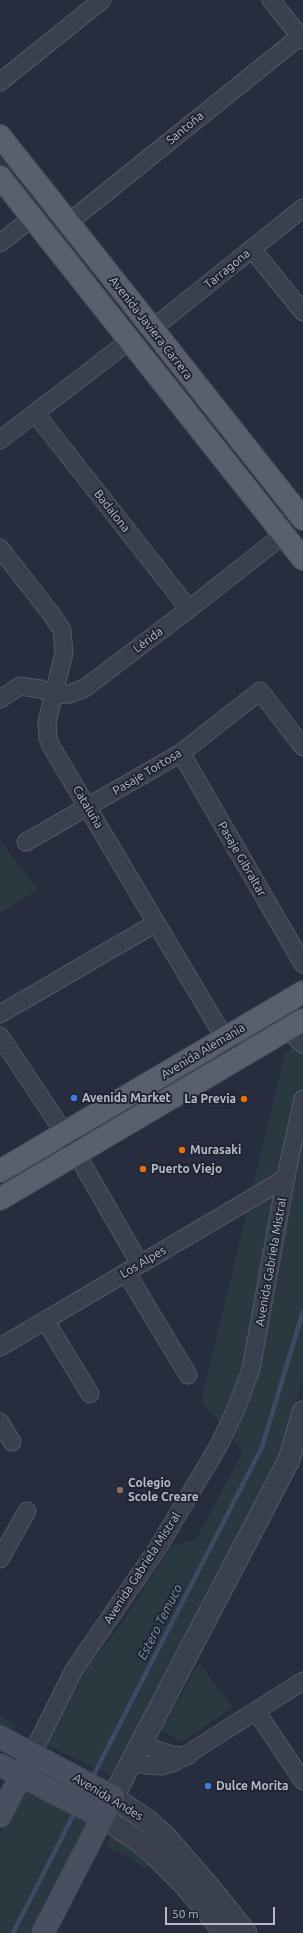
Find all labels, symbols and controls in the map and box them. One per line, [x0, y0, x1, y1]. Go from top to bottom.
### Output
street label: Santoña [163, 109, 207, 147]
street label: Tarragona [201, 246, 253, 292]
street label: Avenida Javiera Carrera [106, 274, 196, 382]
street label: Badalona [91, 487, 133, 535]
street label: Lérida [130, 624, 166, 656]
street label: Pasaje Tortosa [110, 746, 184, 798]
street label: Cataluña [70, 783, 106, 831]
street label: Pasaje Gibraltar [215, 819, 269, 899]
street label: Avenida Alemania [158, 1020, 248, 1082]
place label: Avenida Market [82, 1091, 171, 1105]
place label: La Previa [184, 1092, 236, 1106]
marker: Avenida Market [69, 1093, 79, 1103]
marker: La Previa [239, 1094, 249, 1104]
place label: Murasaki [190, 1143, 241, 1157]
marker: Murasaki [177, 1145, 187, 1155]
place label: Puerto Viejo [151, 1162, 222, 1176]
marker: Puerto Viejo [138, 1164, 148, 1174]
street label: Avenida Gabriela Mistral [253, 1197, 289, 1327]
street label: Los Alpes [117, 1243, 169, 1281]
place label: Colegio Scole Creare [128, 1476, 199, 1504]
marker: Colegio Scole Creare [115, 1485, 125, 1495]
street label: Avenida Gabriela Mistral [100, 1509, 184, 1627]
water label: Estero Temuco [134, 1582, 186, 1662]
street label: Avenida Andes [70, 1770, 146, 1824]
place label: Dulce Morita [216, 1779, 288, 1793]
marker: Dulce Morita [203, 1781, 213, 1791]
scale bar [167, 1899, 277, 1925]
text: 50 m [172, 1907, 199, 1920]

